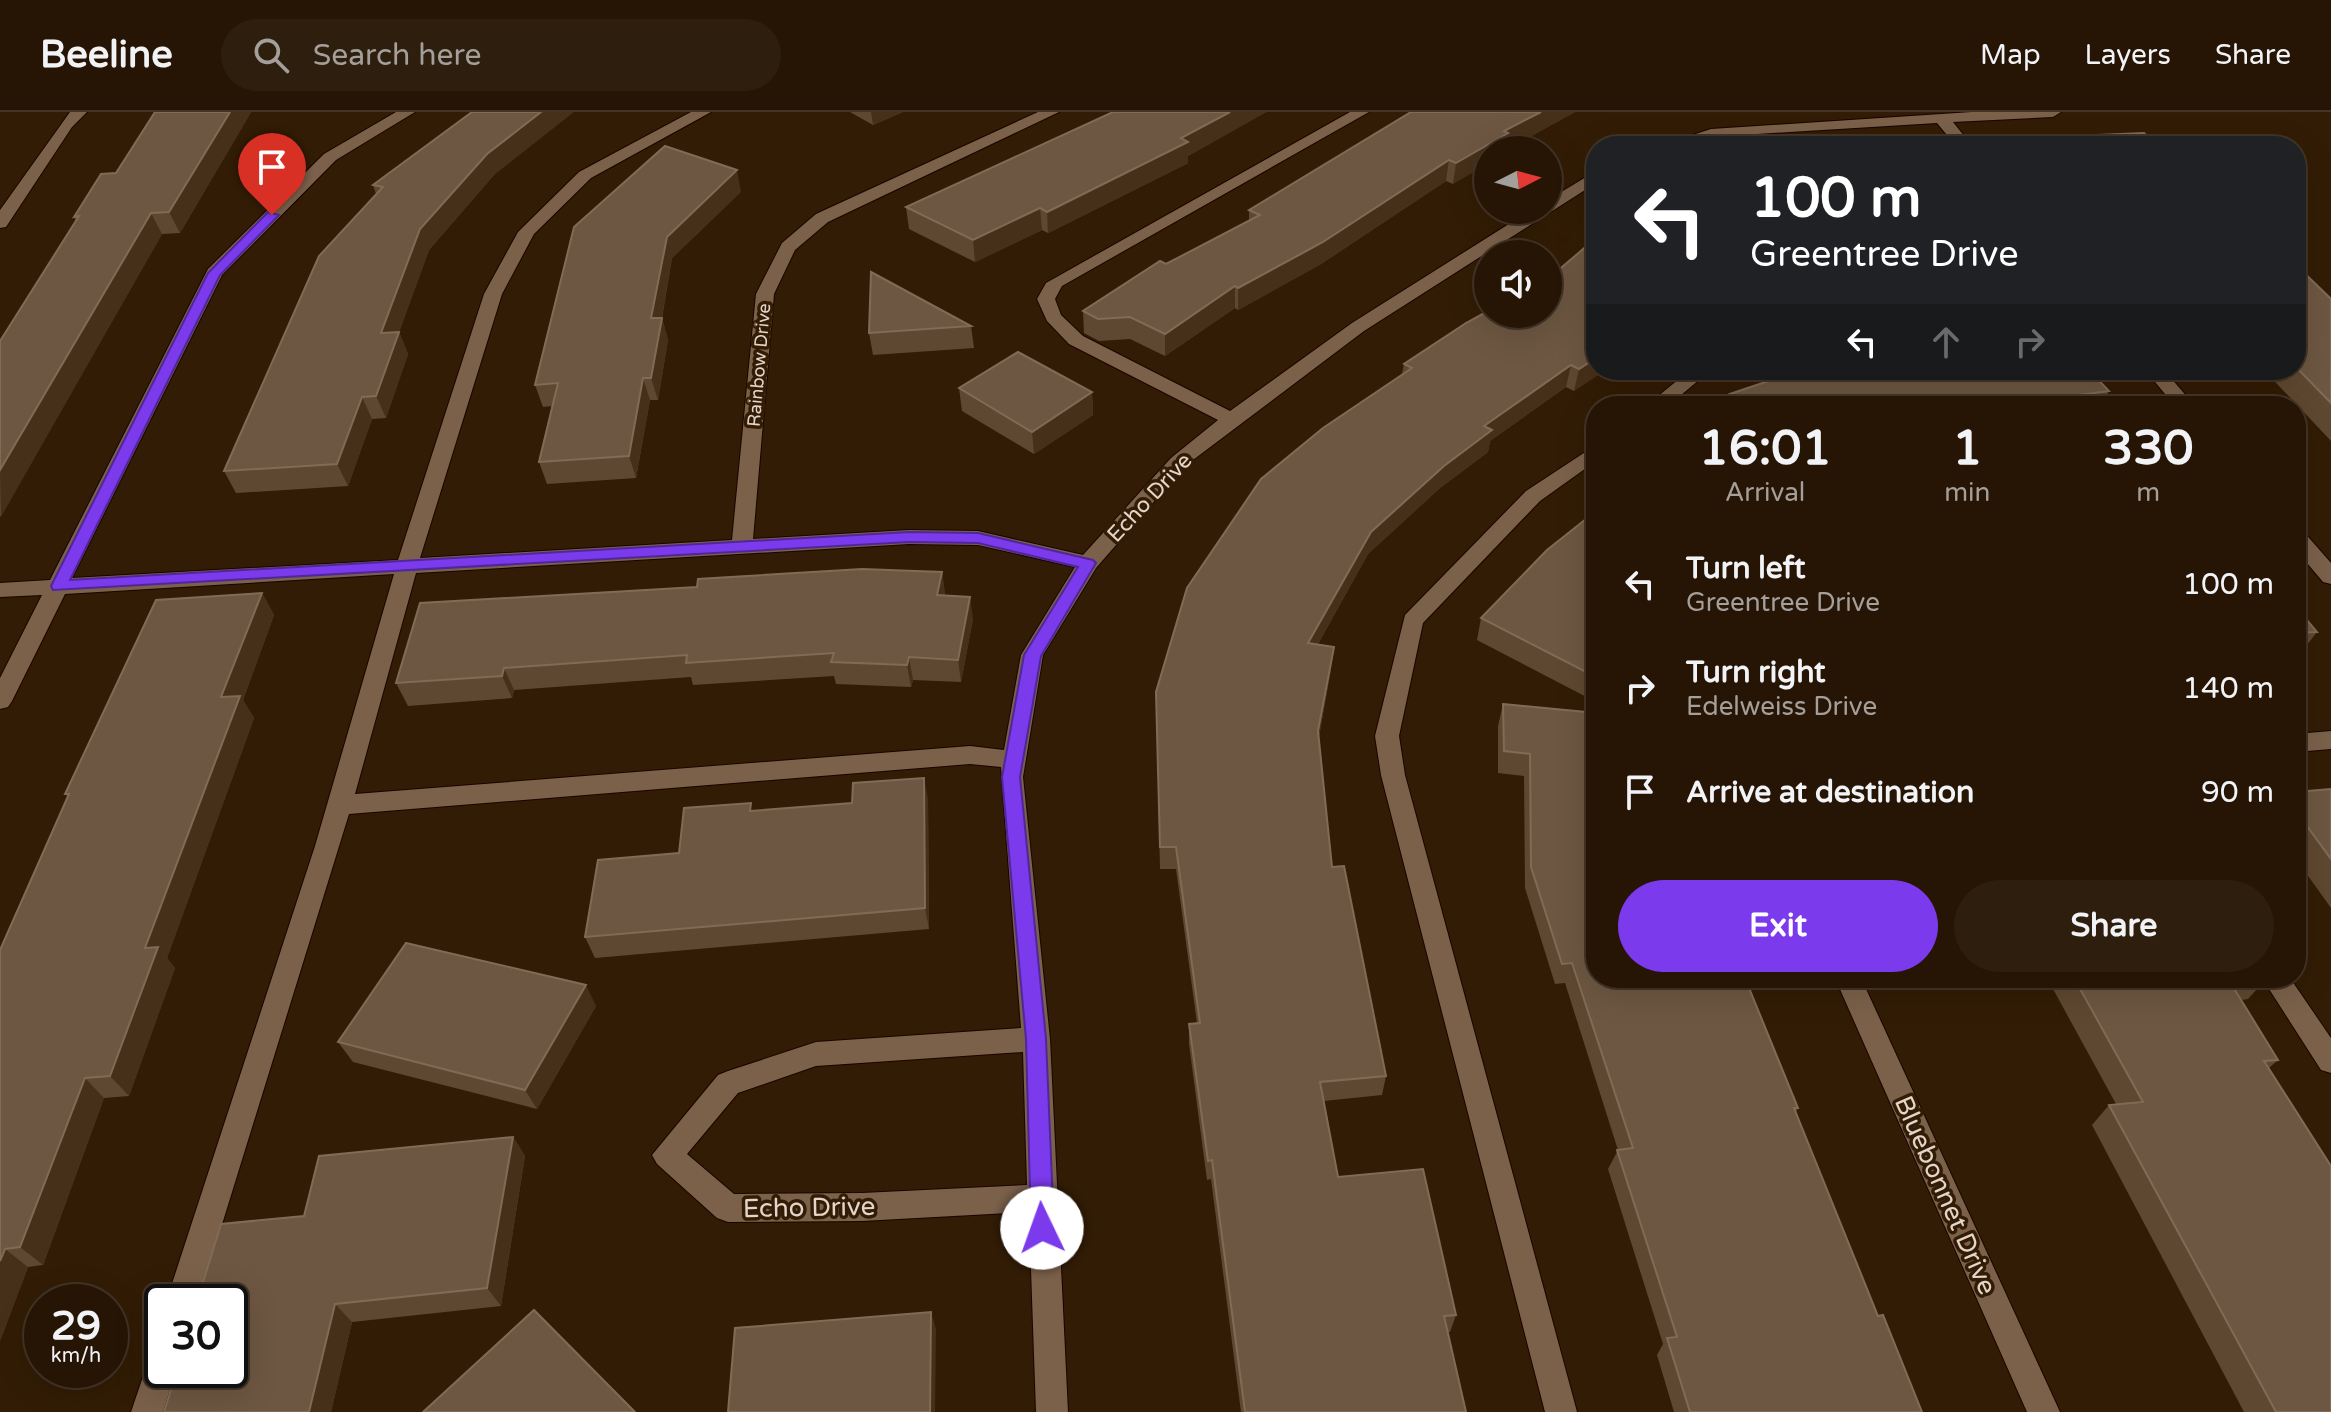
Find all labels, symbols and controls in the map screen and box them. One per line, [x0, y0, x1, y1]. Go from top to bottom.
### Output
search box [221, 19, 781, 91]
text: Beeline [40, 32, 173, 78]
icon: search [249, 33, 293, 77]
text: Search here [313, 37, 481, 74]
text: Map [1980, 38, 2041, 72]
text: Layers [2085, 38, 2171, 72]
text: Share [2215, 38, 2291, 72]
pin [238, 133, 306, 215]
north arrow [1474, 136, 1562, 224]
map controls [1474, 136, 1562, 328]
icon: arrive [250, 145, 294, 189]
text: 100 m [1750, 165, 1921, 232]
icon: left [1618, 168, 1722, 272]
text: Greentree Drive [1750, 233, 2019, 276]
button: sound [1474, 240, 1562, 328]
street label: Rainbow Drive [743, 302, 775, 428]
icon: left [1840, 320, 1884, 364]
icon: ahead [1924, 320, 1968, 364]
icon: right [2008, 320, 2052, 364]
text: 16:01 [1699, 420, 1832, 478]
text: 1 [1952, 420, 1982, 478]
text: 330 [2103, 420, 2193, 478]
street label: Echo Drive [1102, 448, 1197, 548]
text: Arrival [1725, 477, 1805, 508]
text: min [1944, 477, 1990, 508]
text: m [2136, 477, 2160, 508]
text: Turn left [1686, 550, 1805, 587]
icon: left [1618, 562, 1662, 606]
text: 100 m [2182, 566, 2274, 603]
text: Greentree Drive [1686, 587, 1880, 618]
text: Turn right [1686, 654, 1826, 691]
icon: right [1618, 666, 1662, 710]
text: 140 m [2182, 670, 2274, 707]
text: Edelweiss Drive [1686, 691, 1877, 722]
icon: arrive [1618, 770, 1662, 814]
text: Arrive at destination [1686, 774, 1974, 811]
text: 90 m [2201, 774, 2274, 811]
button: Exit [1618, 880, 1938, 972]
button: Share [1954, 880, 2274, 972]
street label: Bluebonnet Drive [1888, 1091, 2003, 1299]
position arrow [1000, 1186, 1084, 1270]
street label: Echo Drive [742, 1191, 876, 1224]
speed limit sign: 30 [144, 1284, 248, 1388]
text: 29 [51, 1302, 101, 1350]
text: km/h [51, 1344, 101, 1368]

